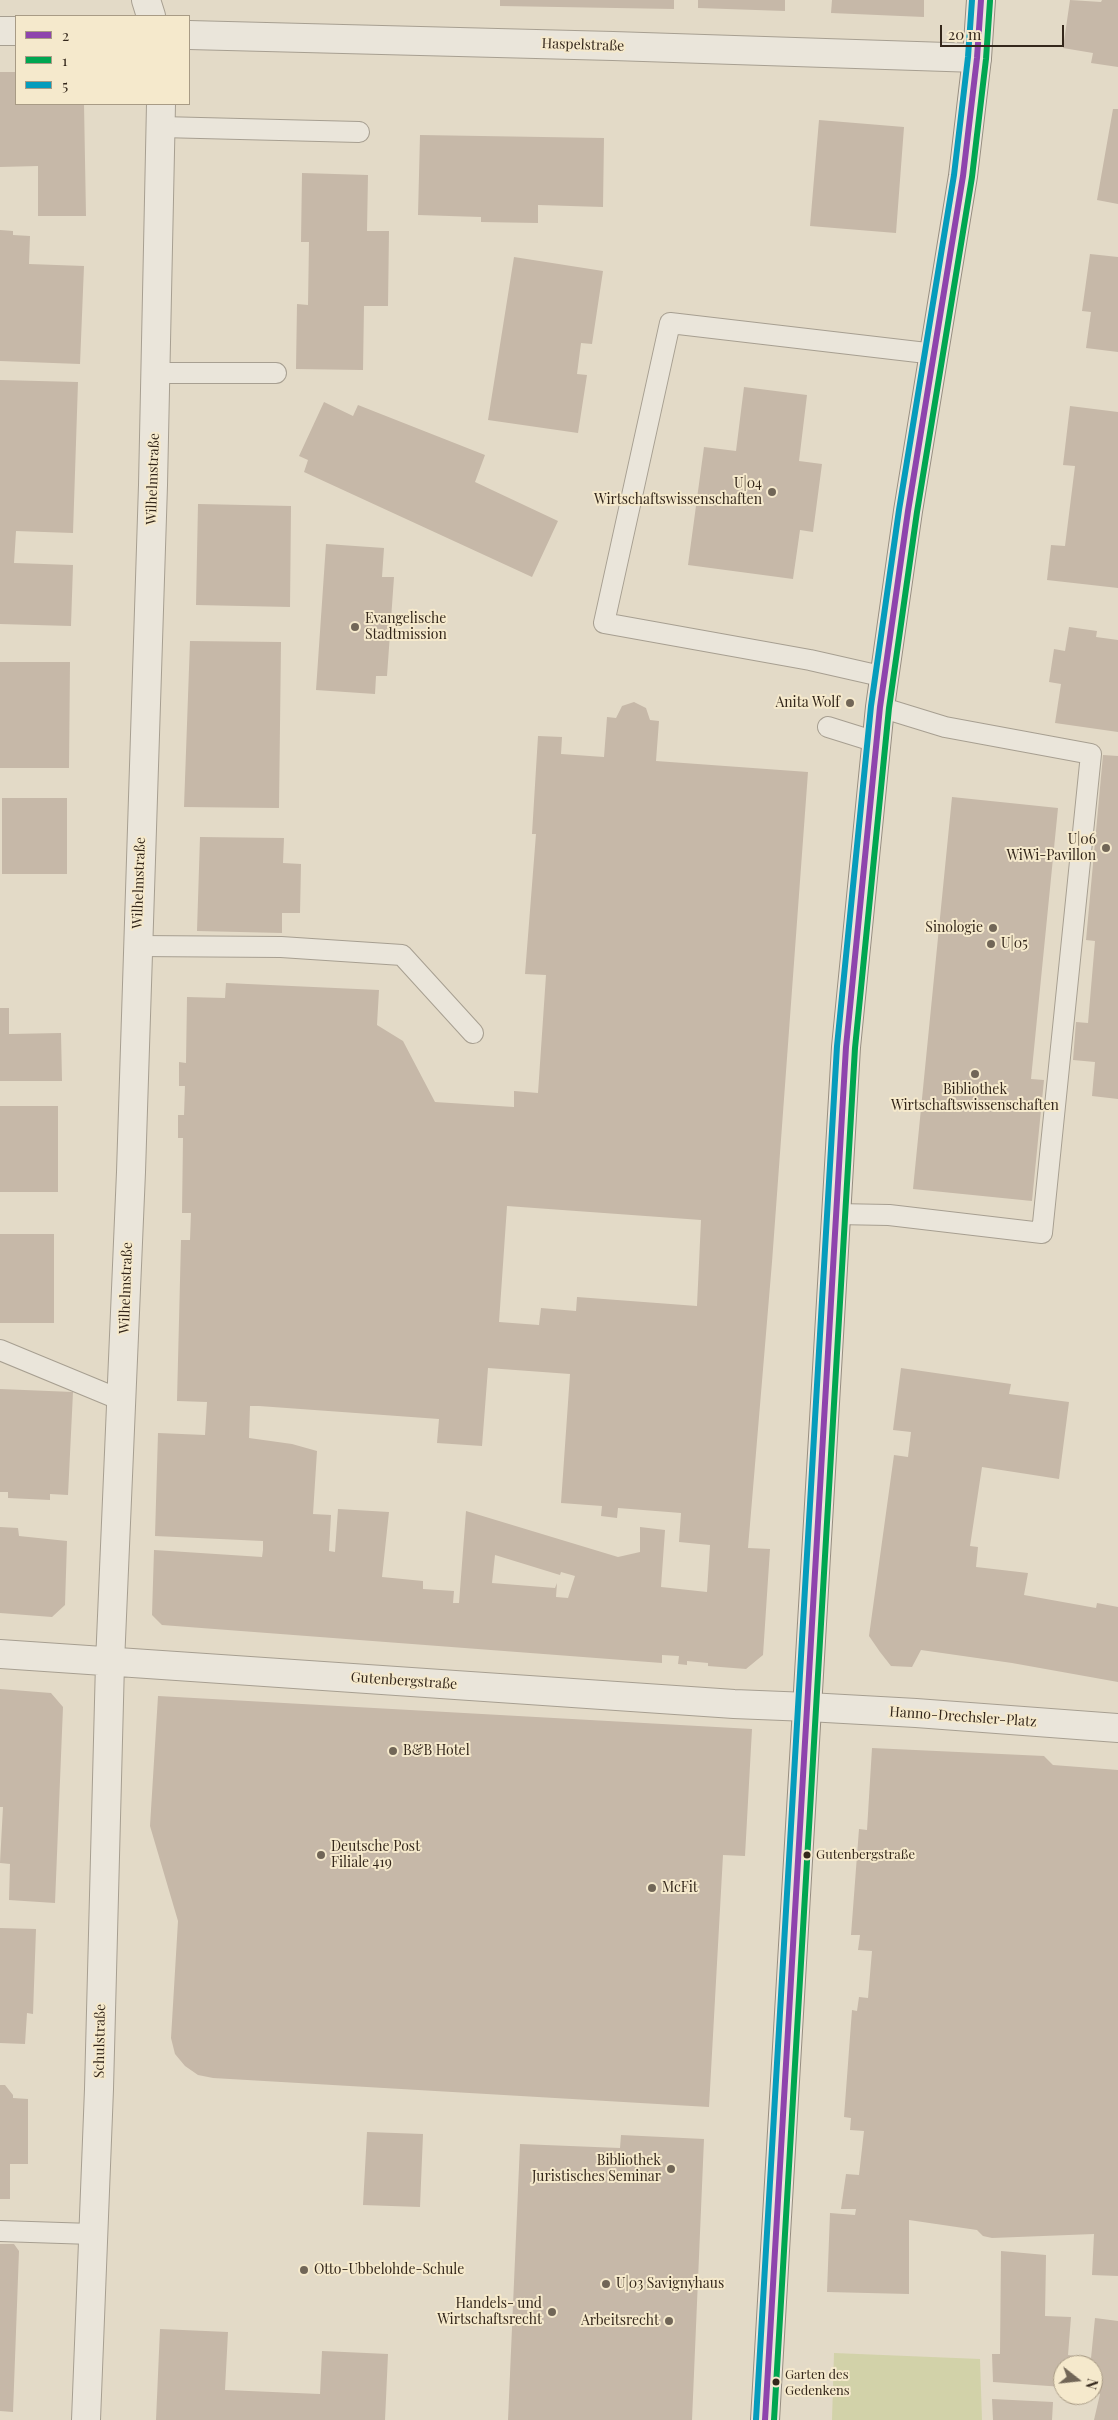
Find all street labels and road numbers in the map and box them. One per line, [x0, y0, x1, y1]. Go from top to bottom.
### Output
street label: Haspelstraße [541, 35, 625, 55]
street label: Wilhelmstraße [143, 433, 163, 525]
street label: Wilhelmstraße [129, 837, 149, 929]
street label: Wilhelmstraße [116, 1242, 136, 1334]
street label: Gutenbergstraße [350, 1669, 458, 1693]
street label: Hanno-Drechsler-Platz [889, 1703, 1037, 1731]
street label: Schulstraße [91, 2004, 109, 2078]

